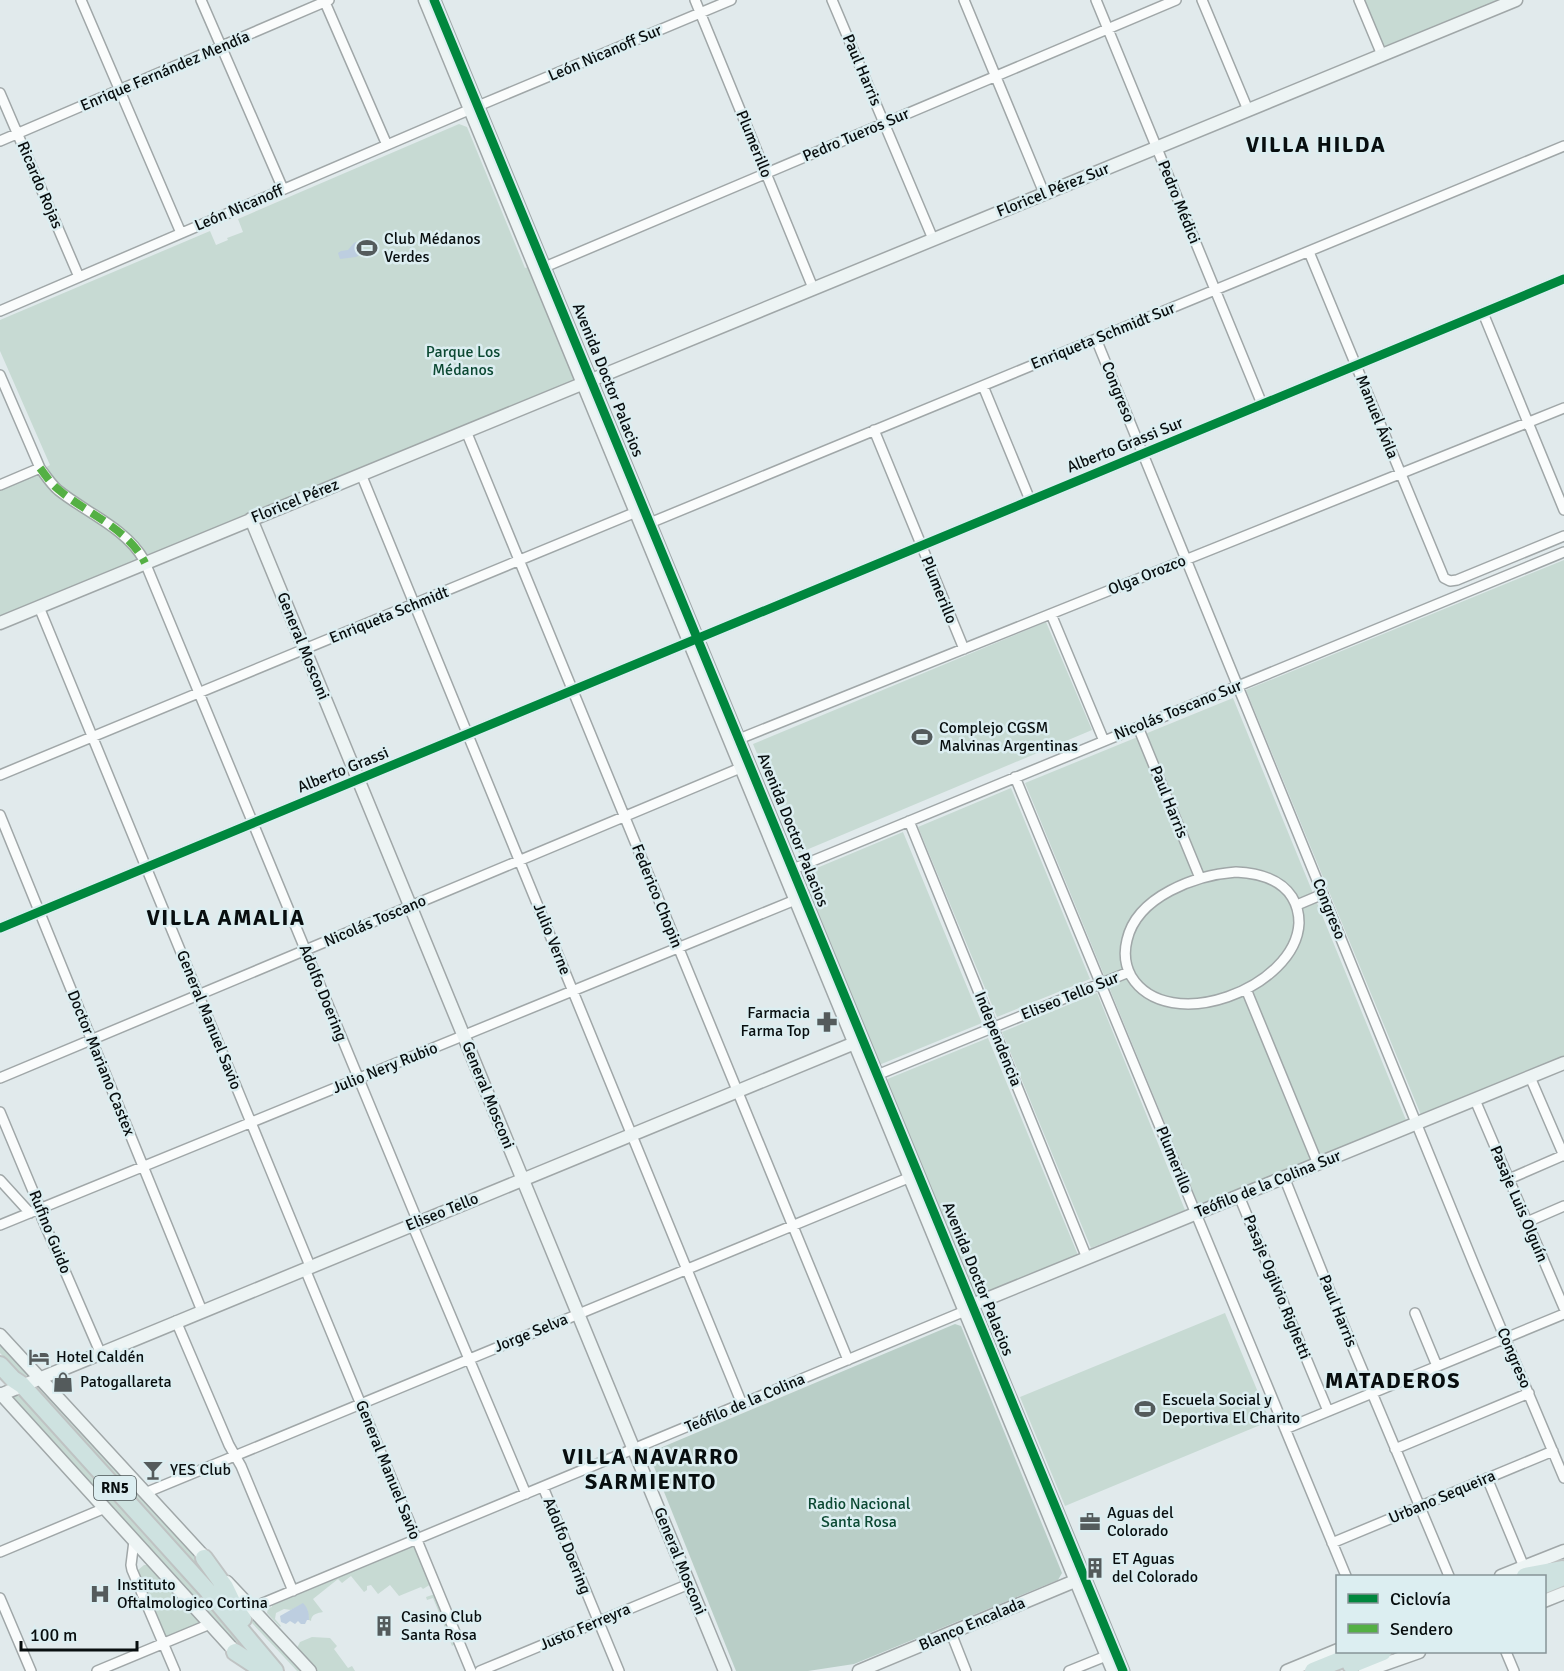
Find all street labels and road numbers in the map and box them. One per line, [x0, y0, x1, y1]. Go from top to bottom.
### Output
street label: León Nicanoff Sur [545, 20, 665, 86]
street label: Enrique Fernández Mendía [77, 26, 253, 116]
street label: Paul Harris [838, 31, 886, 109]
street label: Pedro Tueros Sur [800, 104, 912, 166]
street label: Plumerillo [731, 107, 777, 181]
street label: Ricardo Rojas [13, 138, 67, 232]
street label: Pedro Médici [1153, 157, 1205, 247]
street label: Floricel Pérez Sur [994, 158, 1112, 222]
street label: León Nicanoff [192, 180, 287, 236]
street label: Enriqueta Schmidt Sur [1028, 298, 1178, 374]
street label: Avenida Doctor Palacios [568, 300, 648, 460]
street label: Congreso [1097, 359, 1139, 425]
street label: Manuel Ávila [1351, 372, 1403, 462]
street label: Alberto Grassi Sur [1064, 412, 1186, 477]
street label: Floricel Pérez [248, 474, 342, 528]
street label: Olga Orozco [1105, 550, 1189, 600]
street label: Plumerillo [916, 553, 962, 627]
street label: Enriqueta Schmidt [326, 582, 452, 648]
street label: General Mosconi [272, 589, 334, 703]
street label: Nicolás Toscano Sur [1111, 675, 1245, 745]
street label: Alberto Grassi [294, 743, 392, 797]
street label: Avenida Doctor Palacios [753, 750, 833, 910]
street label: Paul Harris [1145, 763, 1193, 841]
street label: Federico Chopin [627, 841, 687, 951]
street label: Congreso [1308, 876, 1350, 942]
street label: Nicolás Toscano [321, 891, 429, 951]
street label: Julio Verne [529, 900, 575, 978]
street label: Adolfo Doering [295, 942, 351, 1044]
street label: General Manuel Savio [172, 947, 246, 1093]
street label: Eliseo Tello Sur [1018, 967, 1122, 1025]
street label: Doctor Mariano Castex [63, 987, 140, 1139]
street label: Independencia [970, 989, 1026, 1089]
street label: Julio Nery Rubio [329, 1038, 441, 1098]
street label: General Mosconi [457, 1038, 519, 1152]
street label: Plumerillo [1151, 1123, 1197, 1197]
street label: Pasaje Luis Olguín [1485, 1143, 1553, 1265]
street label: Teófilo de la Colina Sur [1192, 1146, 1344, 1222]
street label: Rufino Guido [24, 1187, 76, 1277]
street label: Eliseo Tello [403, 1188, 481, 1236]
street label: Avenida Doctor Palacios [938, 1199, 1018, 1359]
street label: Pasaje Ogilvio Righetti [1239, 1212, 1315, 1362]
street label: Paul Harris [1314, 1272, 1362, 1350]
street label: Jorge Selva [491, 1309, 571, 1357]
street label: Congreso [1492, 1325, 1536, 1391]
street label: Teófilo de la Colina [682, 1369, 808, 1437]
street label: General Manuel Savio [351, 1397, 425, 1543]
street label: Urbano Sequeira [1386, 1466, 1498, 1528]
road number: RN5 [94, 1476, 136, 1500]
street label: Adolfo Doering [539, 1495, 595, 1597]
street label: General Mosconi [649, 1504, 711, 1618]
street label: Blanco Encalada [916, 1593, 1028, 1655]
street label: Justo Ferreyra [537, 1599, 633, 1655]

